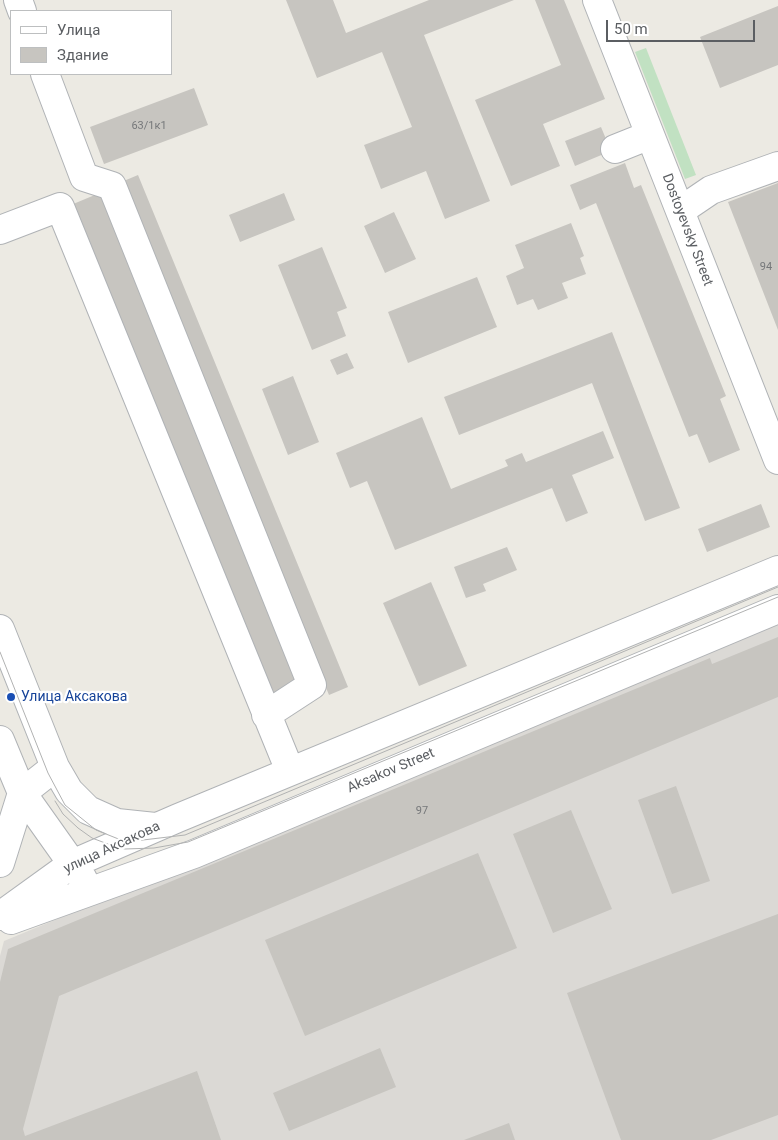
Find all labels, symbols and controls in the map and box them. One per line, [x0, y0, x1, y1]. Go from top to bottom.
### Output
legend [10, 10, 172, 75]
scale bar [608, 10, 757, 42]
text: 50 m [614, 20, 648, 38]
text: Улица [57, 21, 100, 39]
text: Здание [57, 46, 108, 64]
house number: 63/1к1 [131, 119, 167, 133]
street label: Dostoyevsky Street [658, 172, 716, 288]
house number: 94 [760, 260, 772, 274]
place label: Улица Аксакова [21, 689, 127, 705]
marker: Улица Аксакова [5, 691, 17, 703]
street label: Aksakov Street [345, 745, 437, 797]
house number: 97 [416, 804, 428, 818]
street label: улица Аксакова [61, 818, 163, 878]

